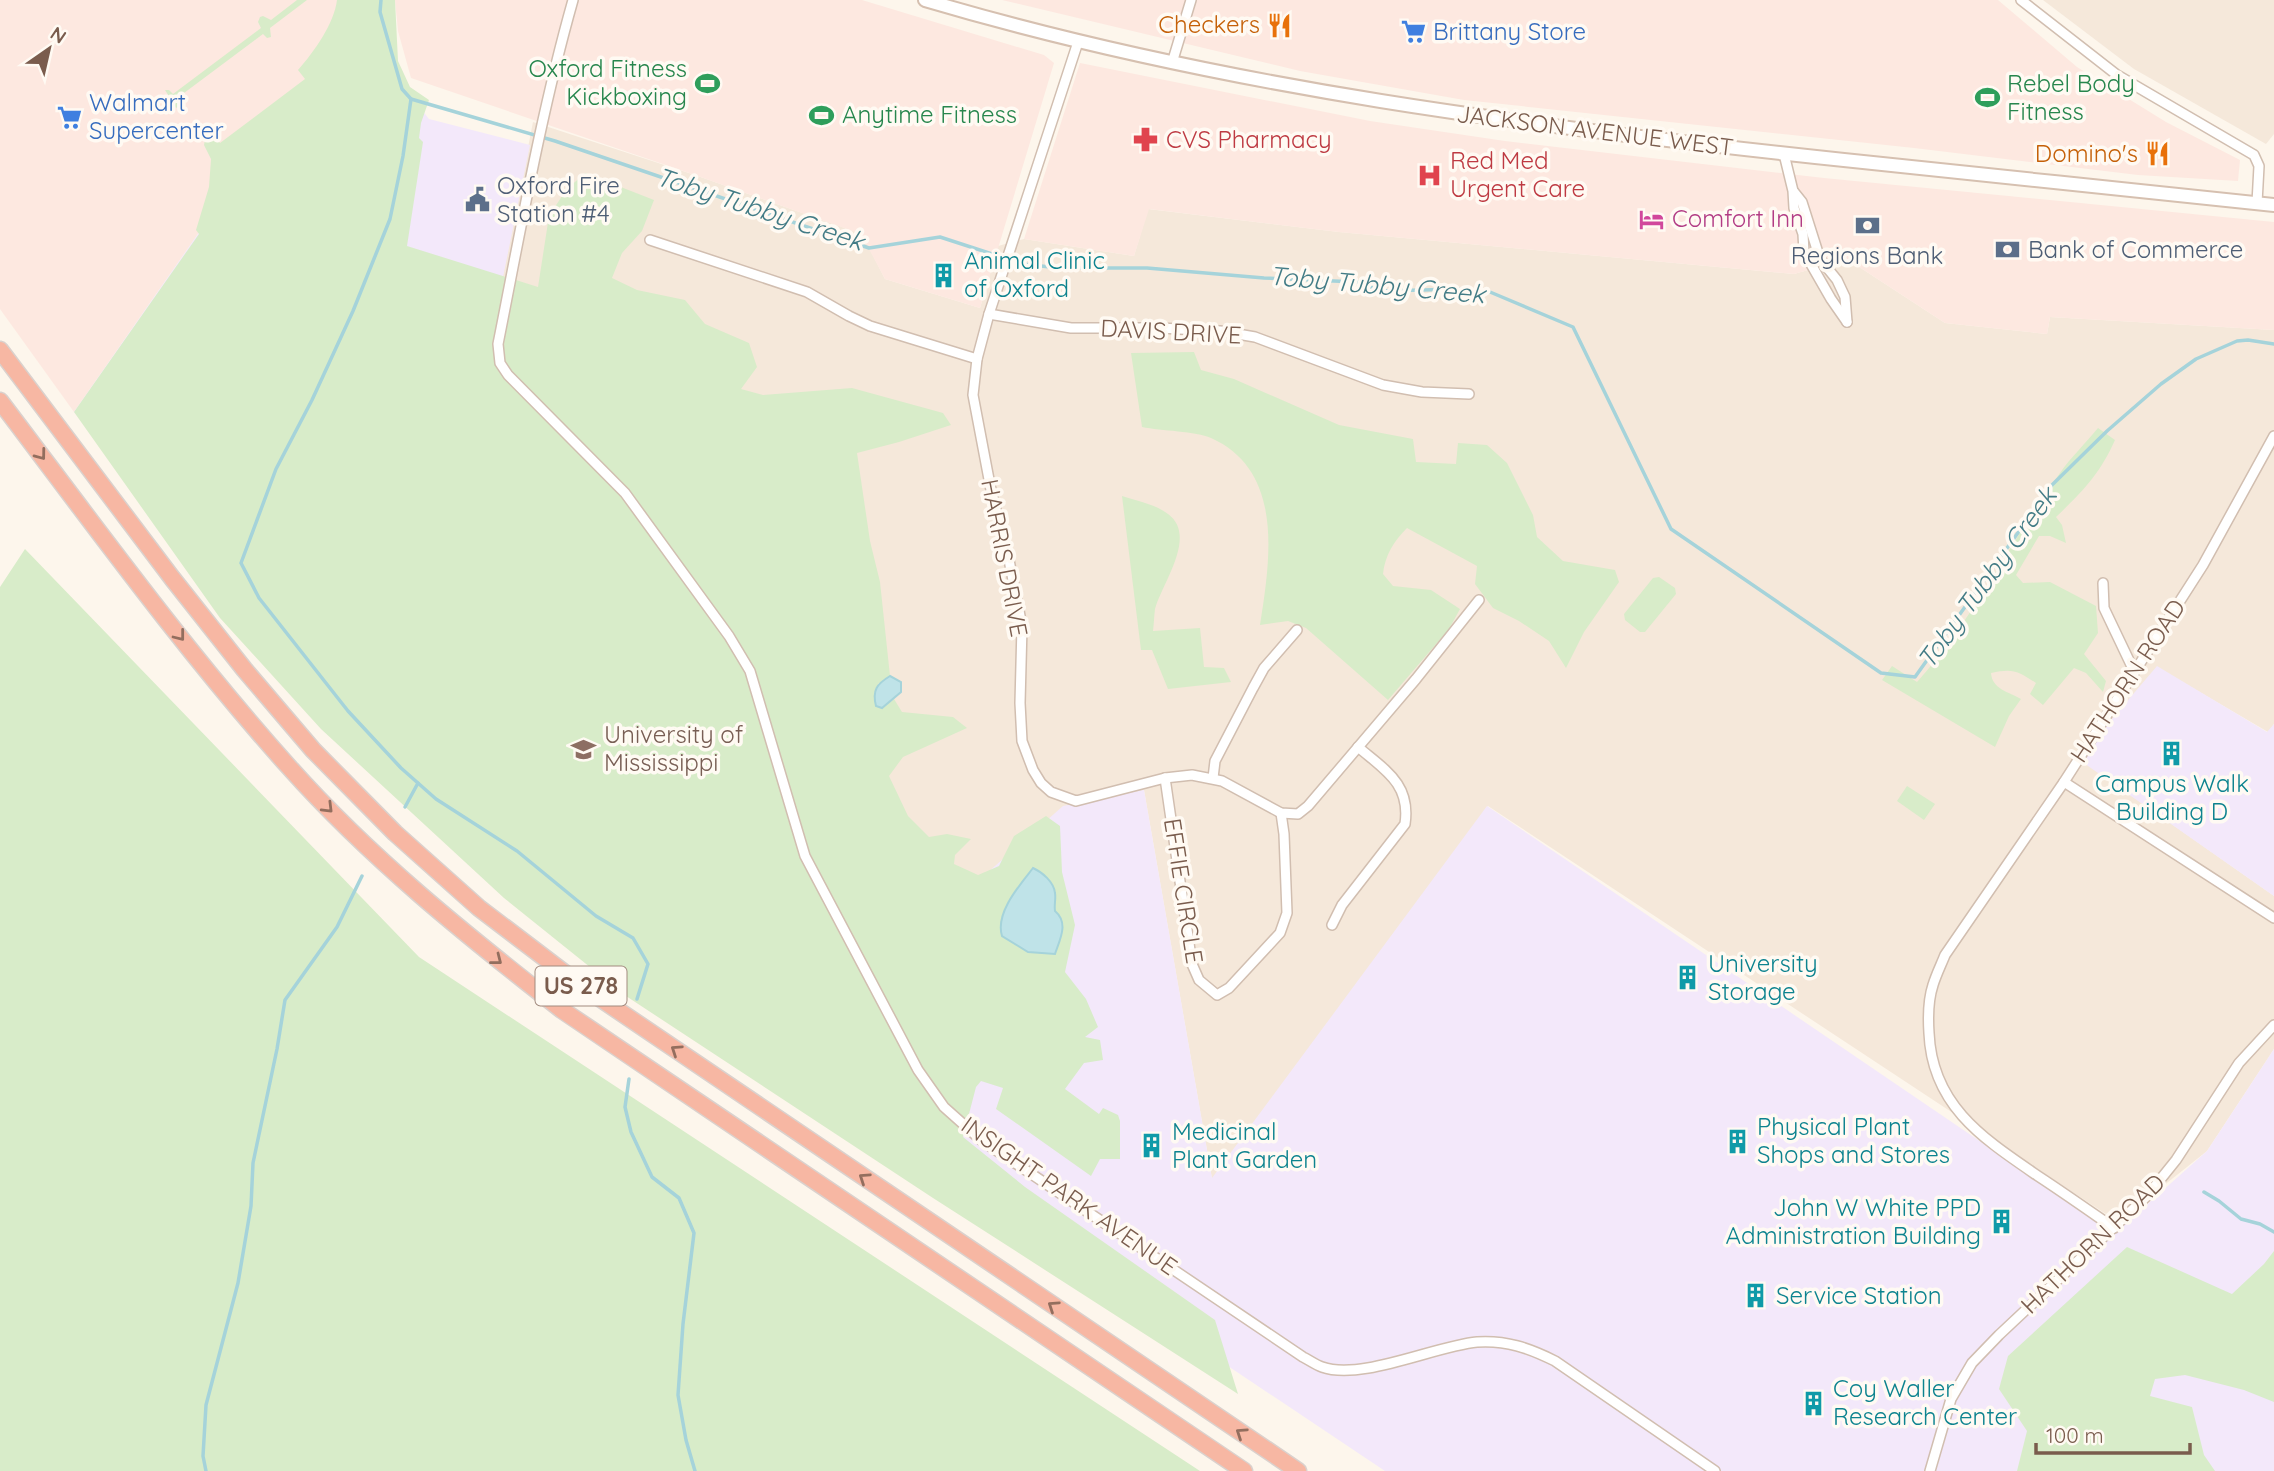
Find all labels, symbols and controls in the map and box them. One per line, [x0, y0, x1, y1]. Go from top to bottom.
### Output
place label: Checkers [1158, 9, 1260, 39]
restaurant icon: Checkers [1266, 11, 1294, 39]
north arrow [14, 14, 84, 84]
place label: Brittany Store [1433, 16, 1586, 46]
supermarket icon: Brittany Store [1399, 18, 1427, 46]
text: N [46, 21, 71, 49]
place label: Oxford Fitness Kickboxing [528, 53, 687, 111]
place label: Rebel Body Fitness [2007, 68, 2135, 126]
sports icon: Oxford Fitness Kickboxing [693, 69, 721, 97]
sports icon: Rebel Body Fitness [1973, 84, 2001, 112]
place label: Walmart Supercenter [89, 87, 224, 145]
street label: JACKSON AVENUE WEST [1455, 98, 1735, 162]
place label: Anytime Fitness [842, 99, 1017, 129]
sports icon: Anytime Fitness [808, 101, 836, 129]
supermarket icon: Walmart Supercenter [55, 103, 83, 131]
place label: CVS Pharmacy [1166, 124, 1332, 154]
pharmacy icon: CVS Pharmacy [1132, 126, 1160, 154]
place label: Domino's [2035, 138, 2138, 168]
restaurant icon: Domino's [2144, 140, 2172, 168]
place label: Red Med Urgent Care [1450, 145, 1585, 203]
water label: Toby Tubby Creek [652, 159, 870, 258]
hospital icon: Red Med Urgent Care [1416, 161, 1444, 189]
place label: Oxford Fire Station #4 [497, 170, 620, 228]
public building icon: Oxford Fire Station #4 [463, 186, 491, 214]
place label: Comfort Inn [1672, 203, 1804, 233]
hotel icon: Comfort Inn [1638, 205, 1666, 233]
bank icon: Regions Bank [1853, 211, 1881, 239]
place label: Bank of Commerce [2028, 234, 2243, 264]
bank icon: Bank of Commerce [1994, 236, 2022, 264]
place label: Regions Bank [1791, 240, 1943, 270]
place label: Animal Clinic of Oxford [964, 245, 1105, 303]
water label: Toby Tubby Creek [1268, 259, 1488, 311]
building icon: Animal Clinic of Oxford [930, 261, 958, 289]
street label: DAVIS DRIVE [1100, 312, 1242, 350]
one-way arrow [33, 447, 46, 460]
street label: HARRIS DRIVE [975, 476, 1035, 639]
water label: Toby Tubby Creek [1910, 479, 2065, 675]
street label: HATHORN ROAD [2063, 593, 2191, 768]
one-way arrow [171, 628, 184, 640]
place label: University of Mississippi [604, 719, 744, 777]
school or university icon: University of Mississippi [570, 735, 598, 763]
building icon: Campus Walk Building D [2158, 739, 2186, 767]
place label: Campus Walk Building D [2095, 768, 2249, 826]
one-way arrow [320, 799, 333, 812]
street label: EFFIE CIRCLE [1158, 816, 1210, 966]
place label: University Storage [1708, 948, 1818, 1006]
one-way arrow [490, 951, 502, 964]
building icon: University Storage [1674, 964, 1702, 992]
road number: US 278 [536, 967, 626, 1006]
one-way arrow [671, 1046, 684, 1058]
street label: INSIGHT PARK AVENUE [956, 1109, 1183, 1281]
place label: Physical Plant Shops and Stores [1757, 1111, 1950, 1169]
place label: Medicinal Plant Garden [1172, 1116, 1317, 1174]
building icon: Physical Plant Shops and Stores [1723, 1127, 1751, 1155]
building icon: Medicinal Plant Garden [1138, 1132, 1166, 1160]
street label: HATHORN ROAD [2014, 1167, 2171, 1320]
one-way arrow [859, 1173, 872, 1186]
place label: John W White PPD Administration Building [1726, 1192, 1981, 1250]
building icon: John W White PPD Administration Building [1987, 1208, 2015, 1236]
place label: Service Station [1776, 1280, 1942, 1310]
building icon: Service Station [1742, 1282, 1770, 1310]
one-way arrow [1048, 1302, 1061, 1314]
place label: Coy Waller Research Center [1833, 1373, 2017, 1431]
building icon: Coy Waller Research Center [1799, 1389, 1827, 1417]
scale bar [2036, 1412, 2190, 1456]
text: 100 m [2046, 1422, 2104, 1448]
one-way arrow [1236, 1428, 1249, 1441]

